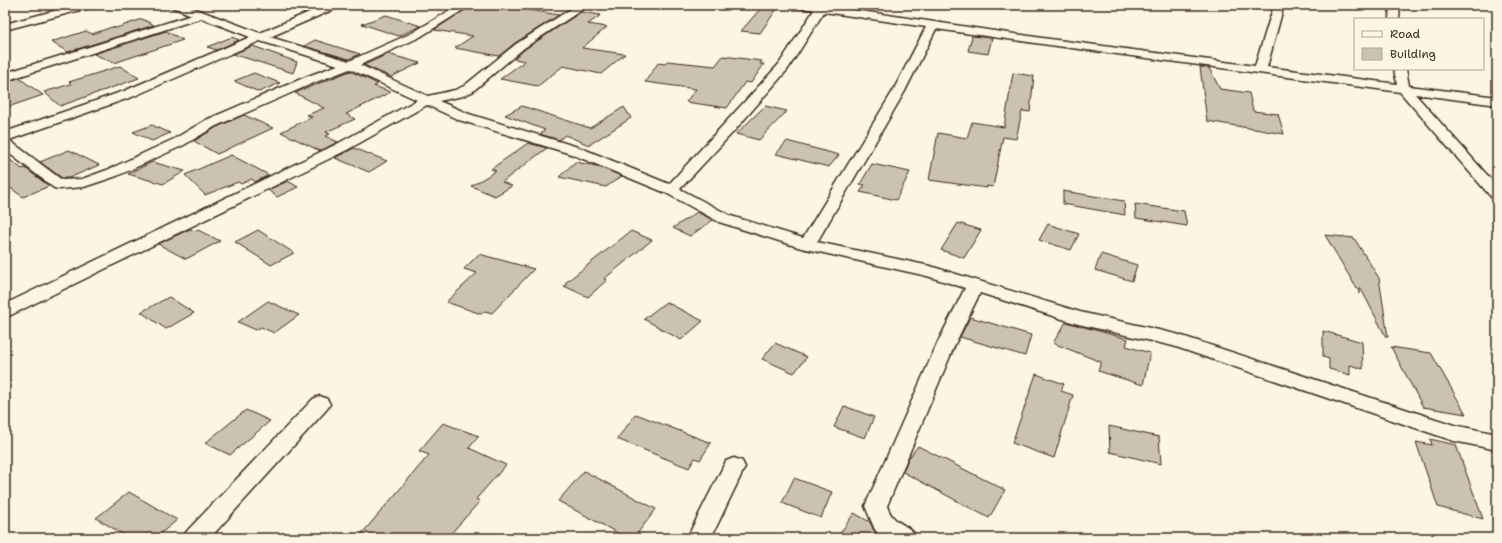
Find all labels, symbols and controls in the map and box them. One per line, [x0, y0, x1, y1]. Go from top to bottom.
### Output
legend [1354, 18, 1484, 70]
text: Road [1390, 26, 1421, 42]
text: Building [1390, 46, 1436, 62]

